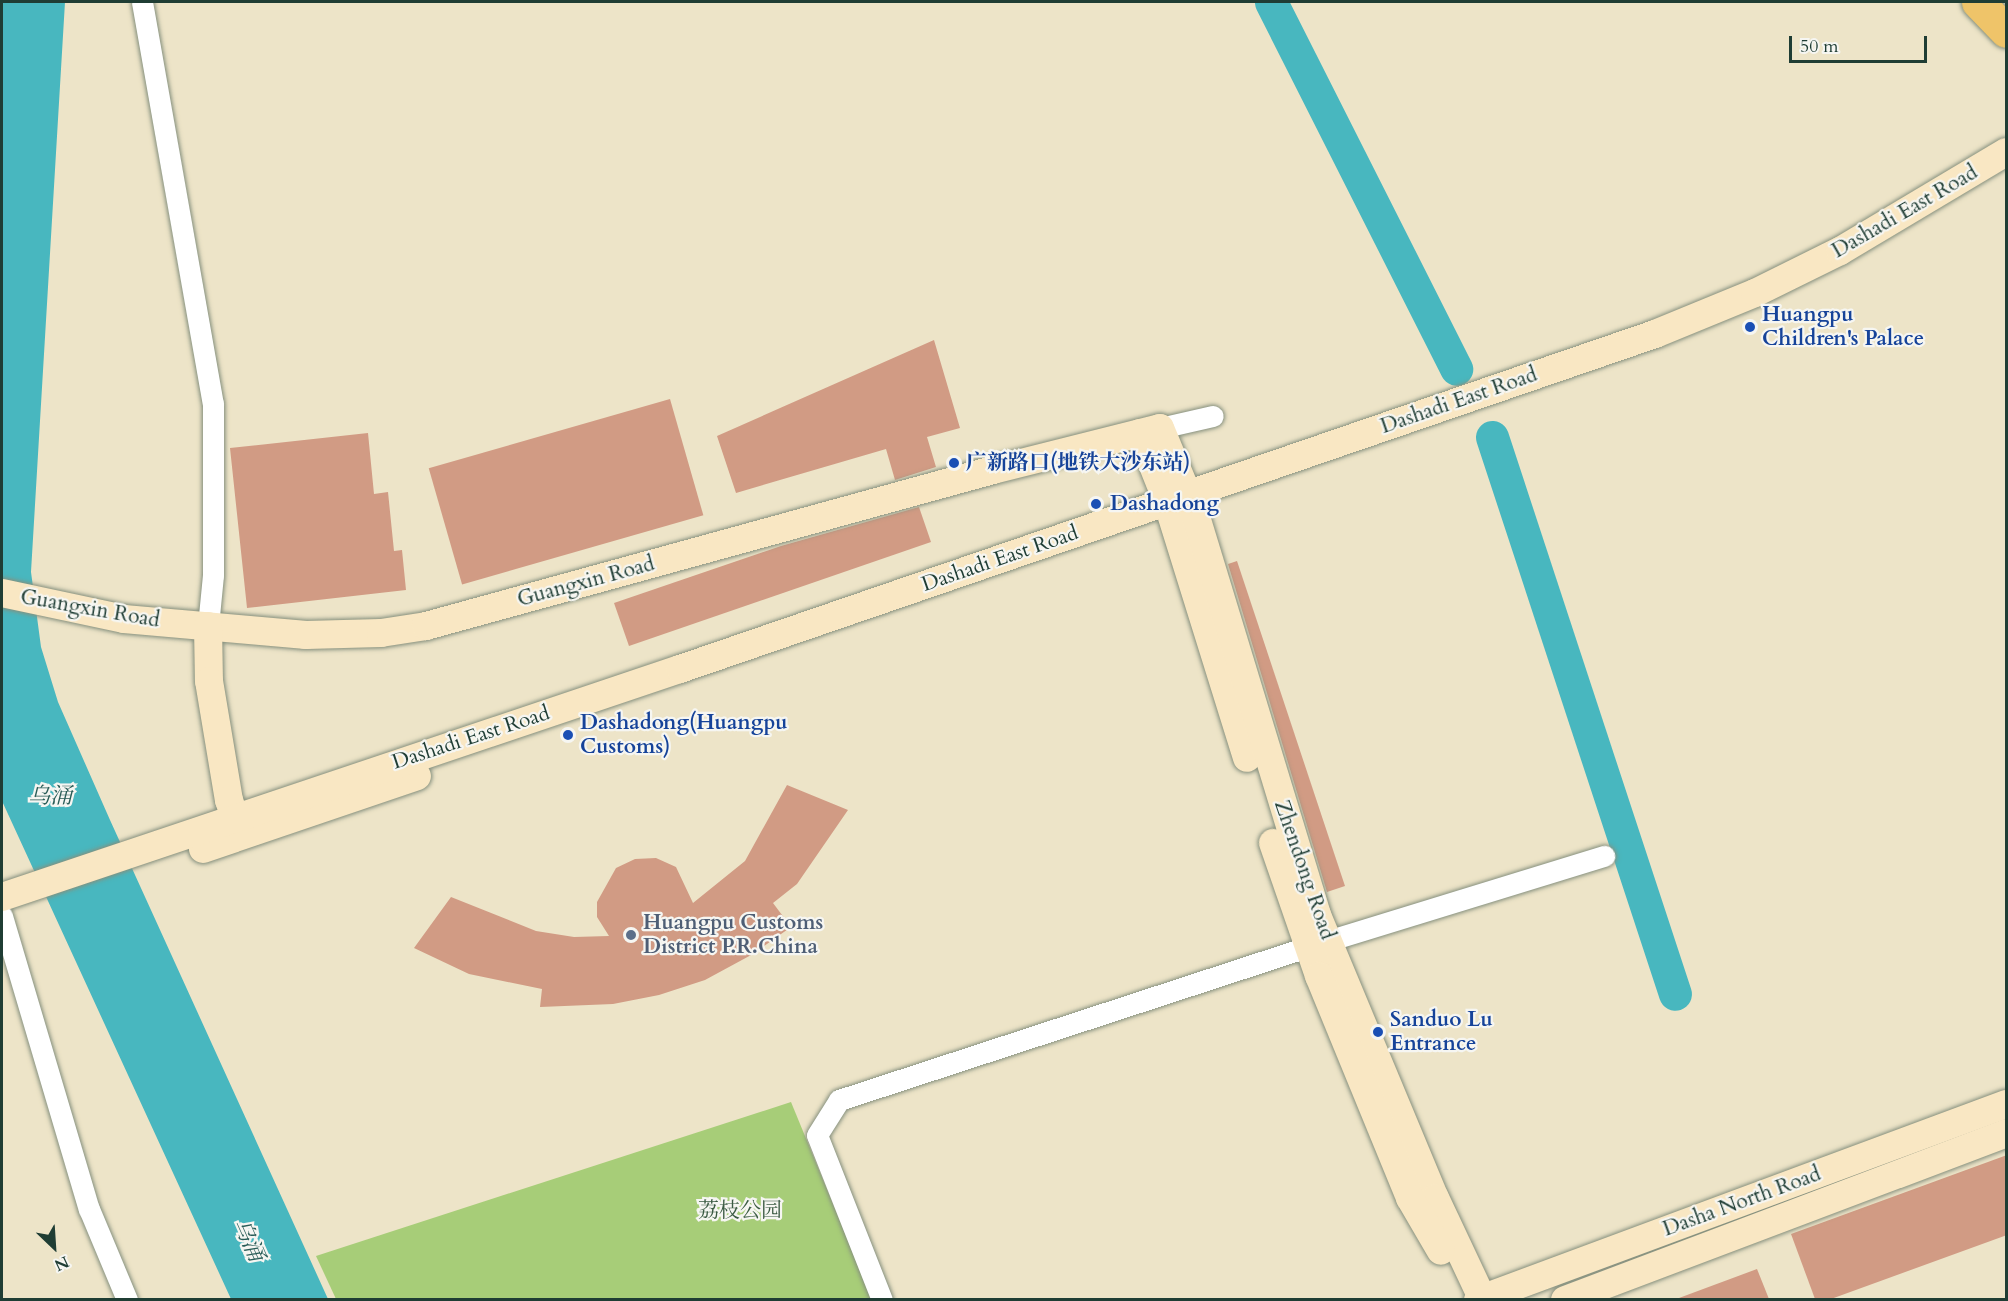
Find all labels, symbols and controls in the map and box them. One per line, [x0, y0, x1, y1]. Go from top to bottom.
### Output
scale bar [1792, 24, 1930, 62]
text: 50 m [1800, 34, 1839, 59]
street label: Dashadi East Road [1828, 160, 1982, 264]
place label: Huangpu Children's Palace [1762, 302, 1924, 352]
marker: Huangpu Children's Palace [1743, 320, 1757, 334]
street label: Dashadi East Road [1377, 362, 1541, 440]
place label: 广新路口(地铁大沙东站) [966, 450, 1190, 476]
marker: 广新路口(地铁大沙东站) [947, 456, 961, 470]
place label: Dashadong [1110, 491, 1219, 517]
marker: Dashadong [1087, 495, 1105, 513]
street label: Dashadi East Road [918, 520, 1082, 598]
street label: Guangxin Road [515, 552, 657, 612]
street label: Guangxin Road [18, 584, 162, 634]
street label: Dashadi East Road [389, 701, 553, 775]
place label: Dashadong(Huangpu Customs) [580, 710, 788, 760]
marker: Dashadong(Huangpu Customs) [561, 728, 575, 742]
water label: 乌涌 [28, 784, 72, 810]
street label: Zhendong Road [1268, 797, 1340, 943]
place label: Huangpu Customs District P.R.China [643, 910, 823, 960]
marker: Huangpu Customs District P.R.China [624, 928, 638, 942]
place label: Sanduo Lu Entrance [1390, 1007, 1493, 1057]
marker: Sanduo Lu Entrance [1371, 1025, 1385, 1039]
street label: Dasha North Road [1660, 1162, 1824, 1242]
park label: 荔枝公园 [698, 1198, 782, 1224]
water label: 乌涌 [227, 1215, 269, 1265]
north arrow [24, 1217, 84, 1277]
text: N [51, 1250, 73, 1276]

